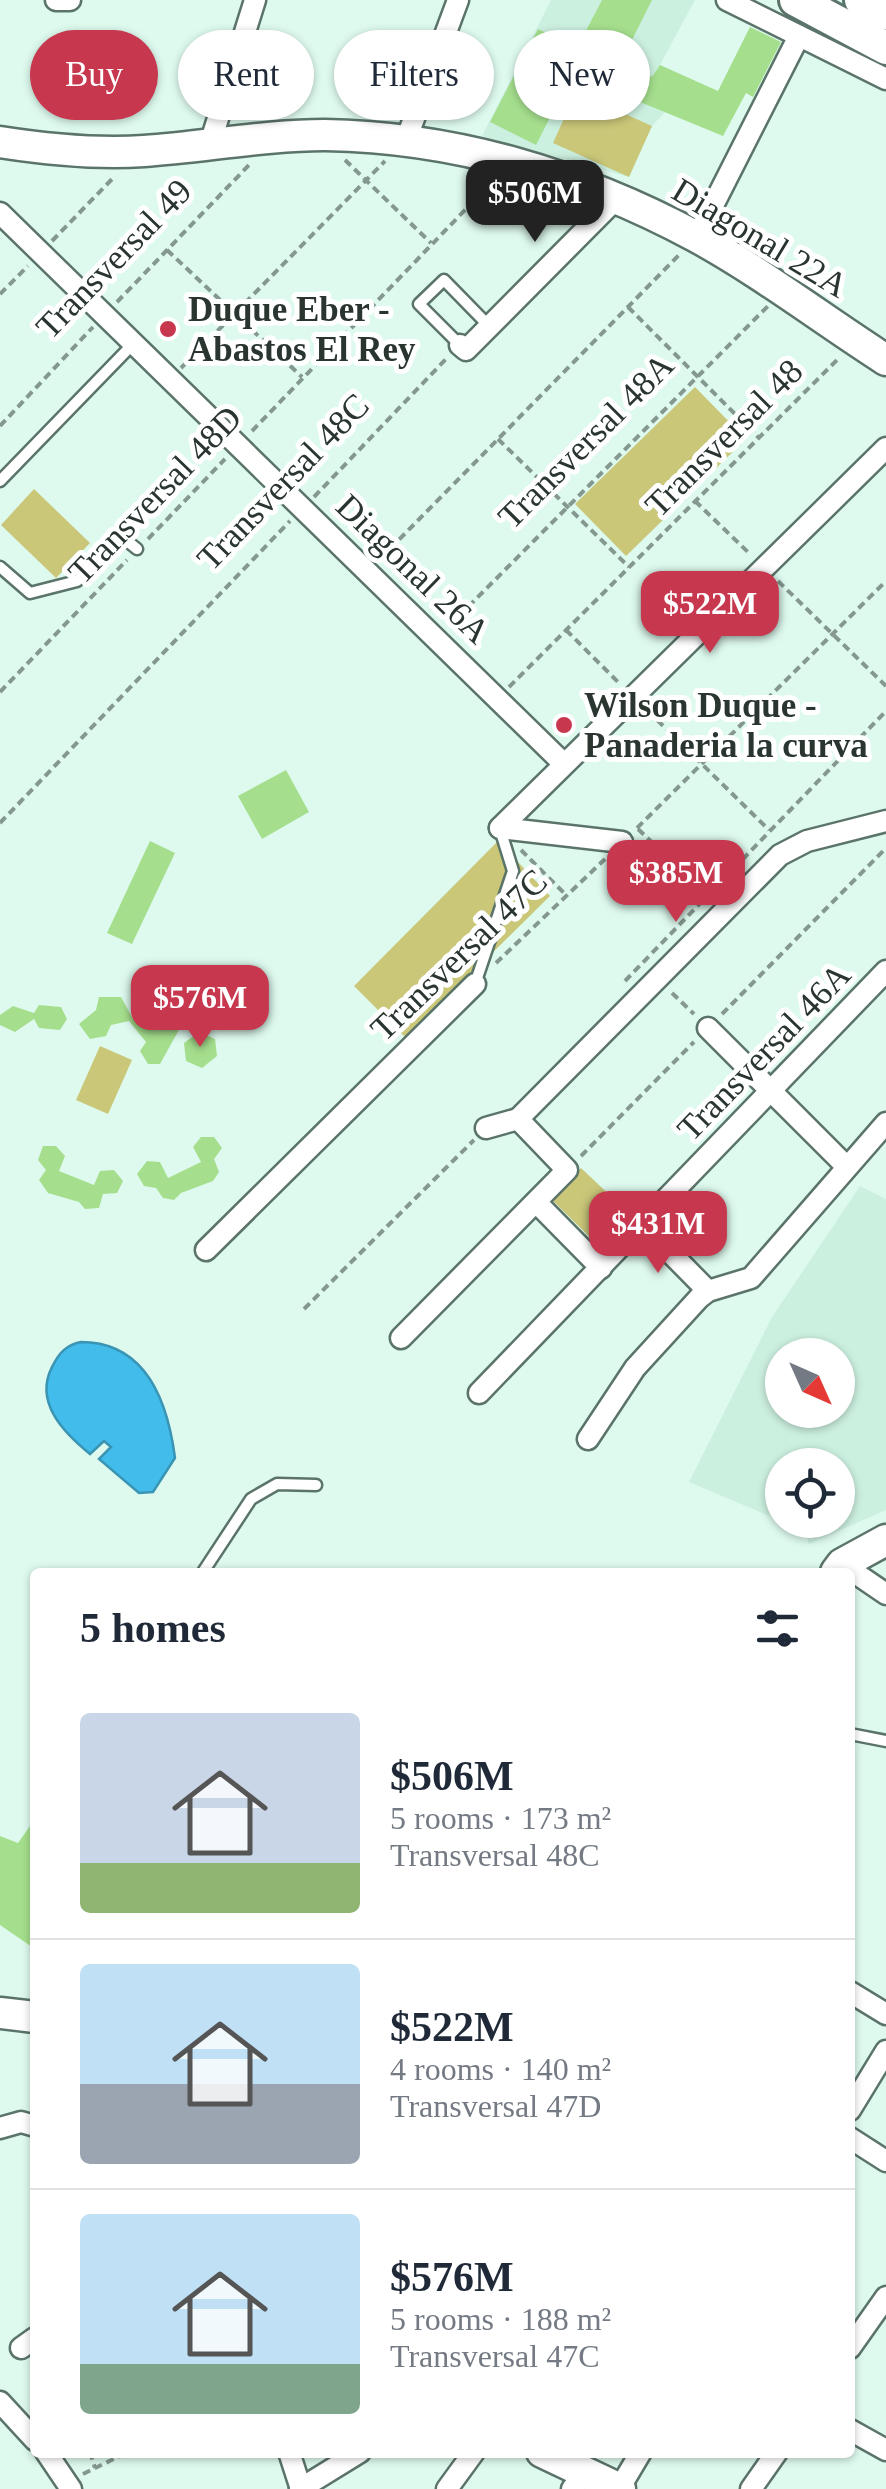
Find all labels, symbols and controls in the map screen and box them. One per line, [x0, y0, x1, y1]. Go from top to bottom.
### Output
chip: Buy [30, 30, 158, 120]
chip: Rent [178, 30, 314, 120]
chip: Filters [334, 30, 494, 120]
chip: New [514, 30, 650, 120]
pin: $506M [465, 160, 605, 245]
street label: Diagonal 22A [665, 170, 855, 306]
street label: Transversal 49 [28, 171, 200, 347]
text: $506M [488, 174, 582, 210]
place label: Duque Eber - Abastos El Rey [188, 290, 416, 369]
marker: Duque Eber - Abastos El Rey [157, 318, 179, 340]
street label: Transversal 48A [491, 345, 682, 536]
street label: Transversal 48 [637, 351, 811, 525]
street label: Transversal 48C [189, 386, 377, 578]
street label: Transversal 48D [61, 398, 249, 592]
street label: Diagonal 26A [328, 486, 498, 652]
pin: $522M [640, 571, 780, 656]
text: $522M [663, 585, 757, 621]
place label: Wilson Duque - Panaderia la curva [584, 686, 868, 765]
marker: Wilson Duque - Panaderia la curva [553, 714, 575, 736]
pin: $385M [606, 840, 746, 925]
text: $385M [629, 854, 723, 890]
street label: Transversal 47C [363, 861, 555, 1049]
street label: Transversal 46A [670, 955, 859, 1149]
pin: $576M [130, 965, 270, 1050]
text: $576M [153, 979, 247, 1015]
pin: $431M [588, 1191, 728, 1276]
text: $431M [611, 1205, 705, 1241]
north arrow [765, 1338, 855, 1428]
map controls [765, 1338, 855, 1538]
button: locate [765, 1448, 855, 1538]
icon: filters [750, 1601, 805, 1656]
text: 5 homes [80, 1605, 226, 1651]
icon: home [160, 1753, 280, 1873]
text: $506M [390, 1753, 514, 1799]
text: 5 rooms · 173 m² [390, 1800, 611, 1836]
text: Transversal 48C [390, 1837, 599, 1873]
icon: home [160, 2004, 280, 2124]
text: $522M [390, 2004, 514, 2050]
text: 4 rooms · 140 m² [390, 2051, 611, 2087]
text: Transversal 47D [390, 2088, 601, 2124]
icon: home [160, 2254, 280, 2374]
text: $576M [390, 2254, 514, 2300]
text: 5 rooms · 188 m² [390, 2301, 611, 2337]
text: Transversal 47C [390, 2338, 599, 2374]

